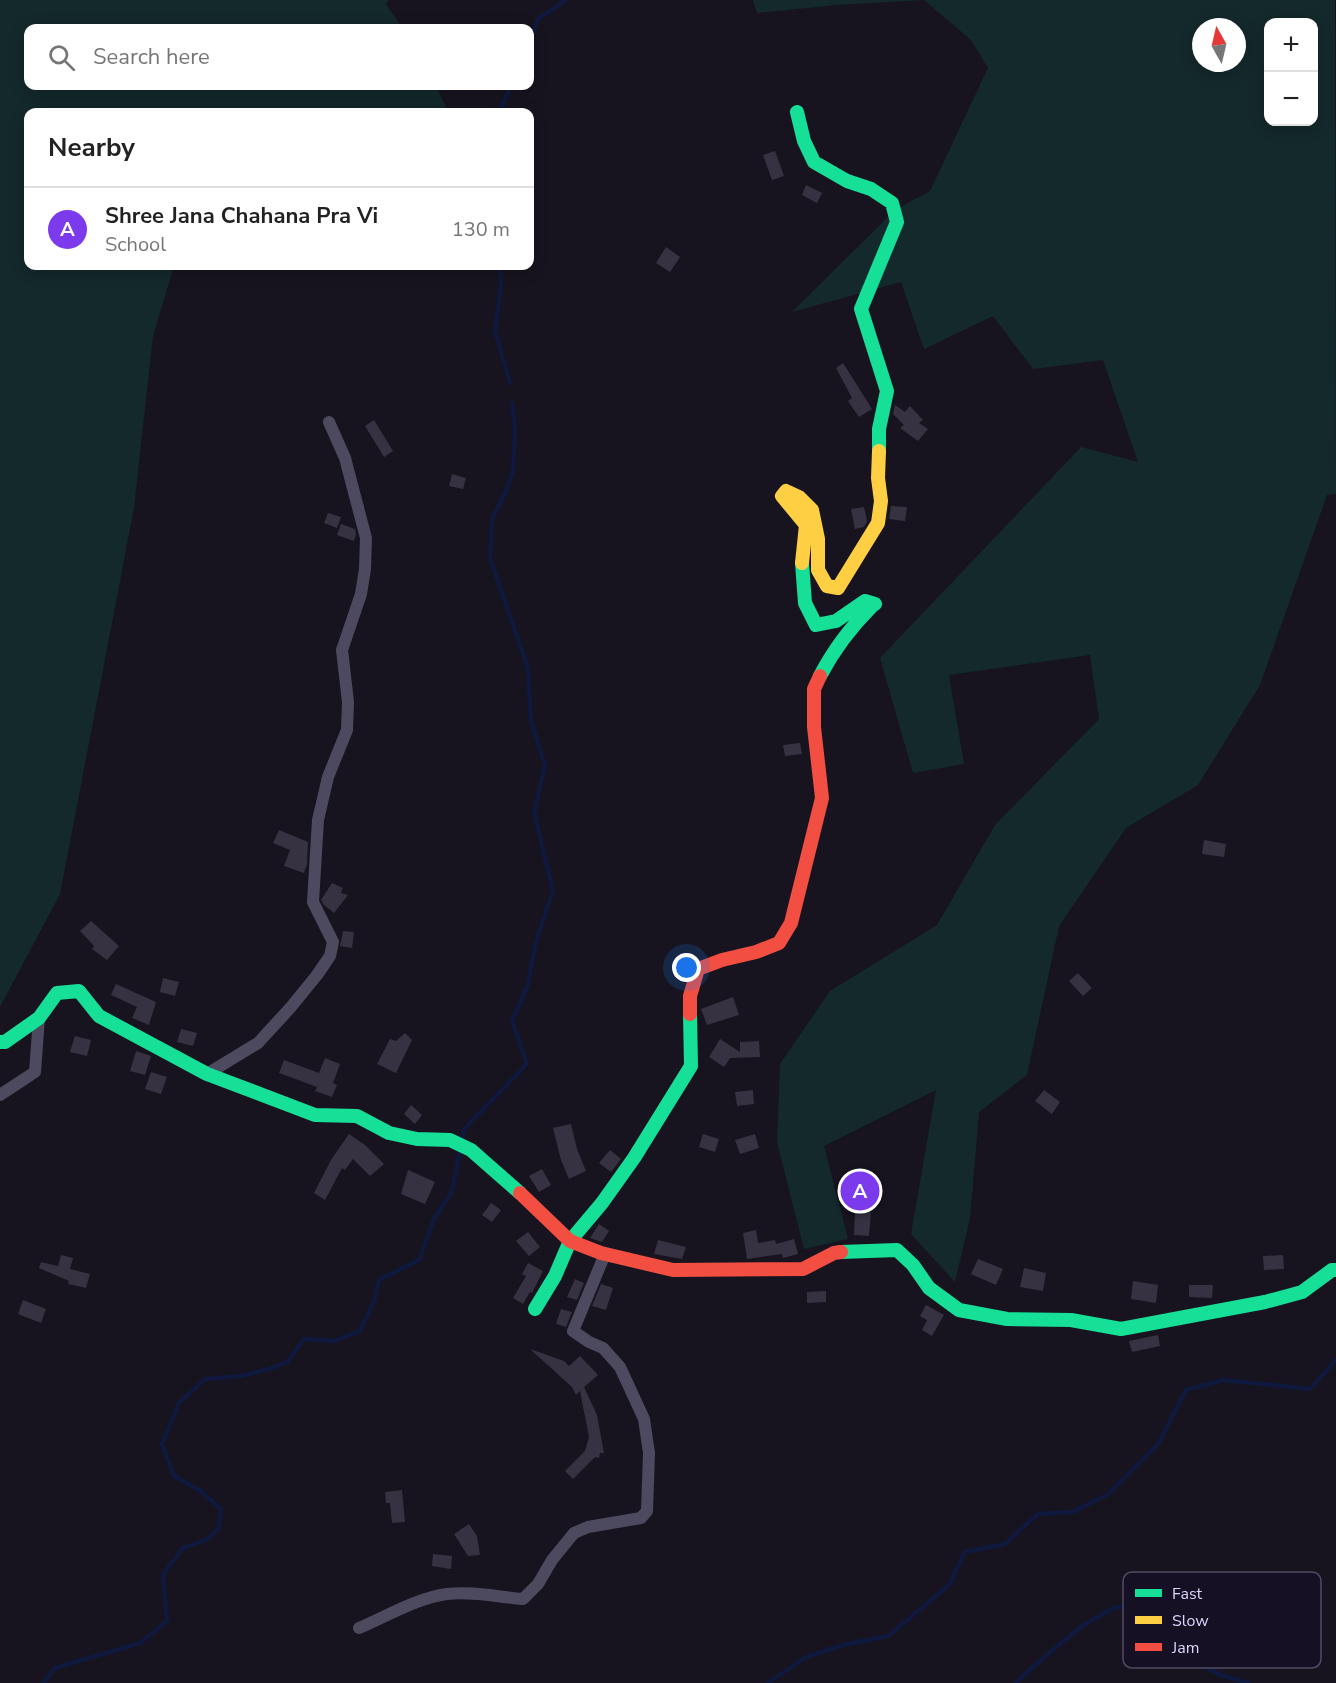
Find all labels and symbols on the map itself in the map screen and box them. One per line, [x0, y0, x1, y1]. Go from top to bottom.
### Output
north arrow [1192, 18, 1246, 72]
your location [672, 953, 701, 982]
pin: A [840, 1168, 880, 1214]
legend [1123, 1572, 1321, 1668]
text: Fast [1172, 1583, 1203, 1605]
text: Slow [1172, 1610, 1209, 1632]
text: Jam [1171, 1637, 1199, 1659]

